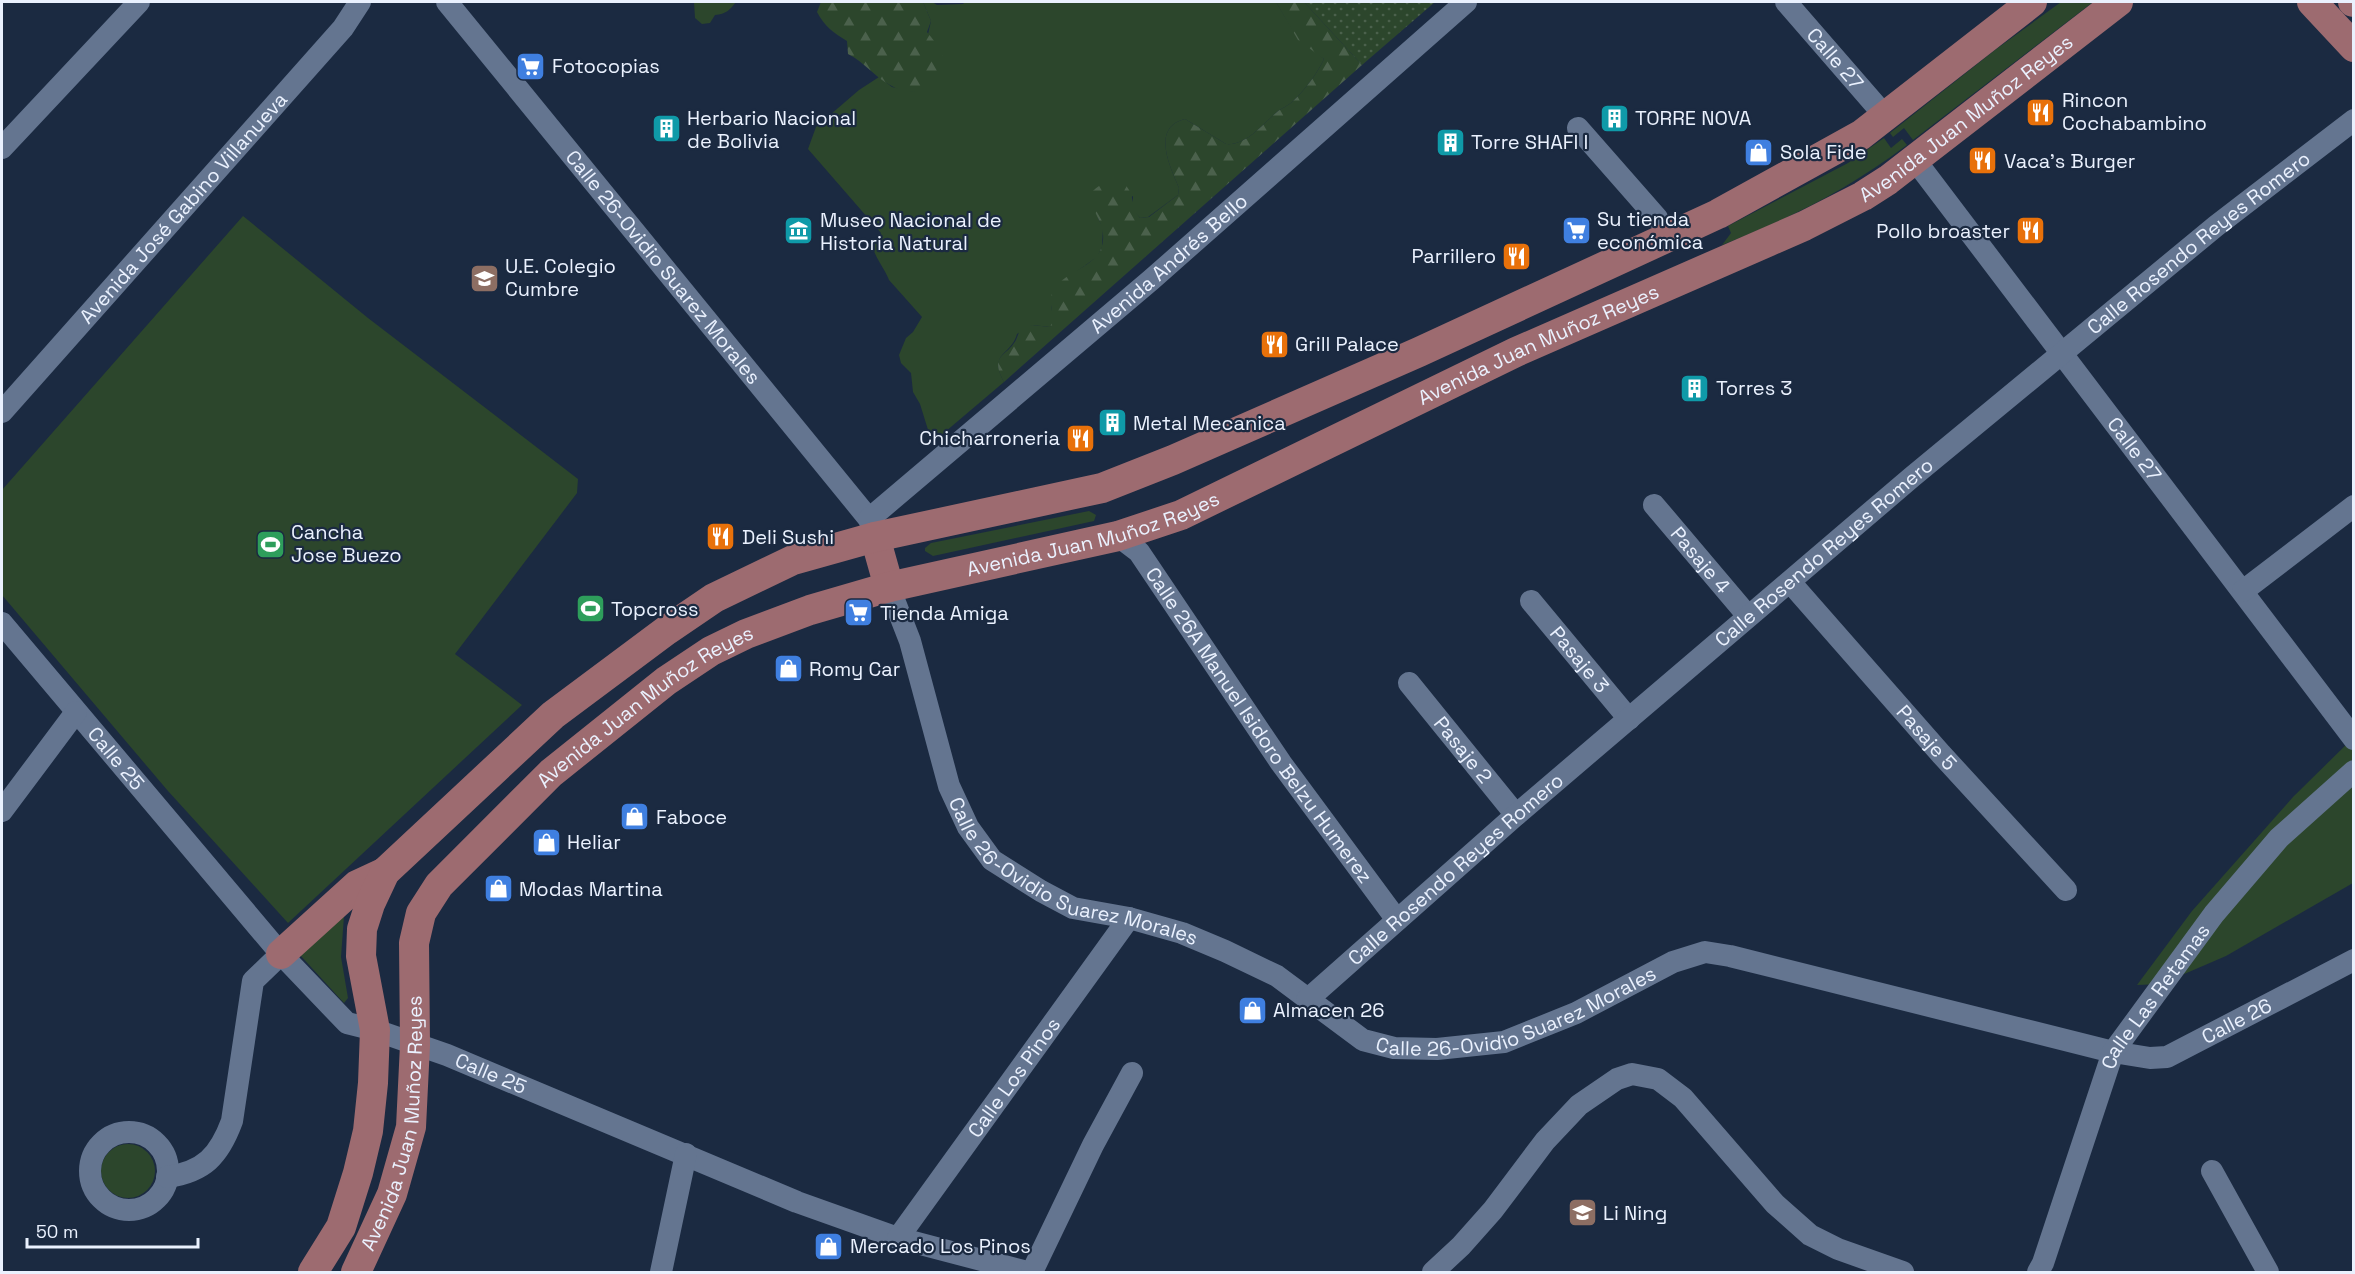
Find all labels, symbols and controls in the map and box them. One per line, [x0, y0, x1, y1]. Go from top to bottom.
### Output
street label: Calle 27 [1801, 22, 1869, 95]
street label: Avenida Juan Muñoz Reyes [1854, 29, 2078, 208]
supermarket icon: Fotocopias [515, 50, 547, 82]
place label: Fotocopias [552, 53, 660, 79]
street label: Avenida José Gabino Villanueva [74, 87, 293, 329]
place label: Rincon Cochabambino [2062, 87, 2207, 136]
restaurant icon: Rincon Cochabambino [2025, 96, 2057, 128]
building icon: TORRE NOVA [1598, 102, 1630, 134]
place label: Herbario Nacional de Bolivia [687, 105, 856, 154]
place label: TORRE NOVA [1635, 105, 1752, 131]
building icon: Herbario Nacional de Bolivia [650, 113, 682, 145]
building icon: Torre SHAFI I [1434, 126, 1466, 158]
place label: Torre SHAFI I [1471, 129, 1588, 155]
shop icon: Sola Fide [1743, 136, 1775, 168]
place label: Sola Fide [1780, 139, 1867, 165]
street label: Calle 26-Ovidio Suarez Morales [560, 144, 767, 389]
restaurant icon: Vaca's Burger [1967, 145, 1999, 177]
street label: Calle Rosendo Reyes Romero [2082, 145, 2316, 340]
place label: Vaca's Burger [2004, 148, 2135, 174]
street label: Avenida Andrés Bello [1085, 188, 1253, 339]
place label: Su tienda económica [1597, 206, 1703, 255]
place label: Museo Nacional de Historia Natural [820, 207, 1002, 256]
supermarket icon: Su tienda económica [1560, 214, 1592, 246]
museum icon: Museo Nacional de Historia Natural [783, 215, 815, 247]
restaurant icon: Pollo broaster [2015, 215, 2047, 247]
place label: Pollo broaster [1876, 218, 2010, 244]
restaurant icon: Parrillero [1501, 240, 1533, 272]
place label: Parrillero [1412, 243, 1496, 269]
place label: U.E. Colegio Cumbre [505, 253, 616, 302]
school or university icon: U.E. Colegio Cumbre [468, 262, 500, 294]
street label: Avenida Juan Muñoz Reyes [1413, 278, 1663, 411]
restaurant icon: Grill Palace [1258, 328, 1290, 360]
place label: Grill Palace [1295, 331, 1399, 357]
building icon: Torres 3 [1679, 372, 1711, 404]
place label: Torres 3 [1716, 375, 1792, 401]
building icon: Metal Mecanica [1096, 407, 1128, 439]
place label: Metal Mecanica [1133, 410, 1286, 436]
street label: Calle 27 [2102, 412, 2167, 487]
restaurant icon: Chicharroneria [1065, 422, 1097, 454]
place label: Chicharroneria [919, 425, 1060, 451]
street label: Calle Rosendo Reyes Romero [1709, 452, 1939, 653]
street label: Avenida Juan Muñoz Reyes [964, 485, 1224, 582]
place label: Cancha Jose Buezo [291, 519, 402, 568]
restaurant icon: Deli Sushi [705, 521, 737, 553]
street label: Pasaje 4 [1665, 521, 1736, 599]
place label: Deli Sushi [742, 524, 834, 550]
sports icon: Cancha Jose Buezo [254, 528, 286, 560]
street label: Calle 26A Manuel Isidoro Belzu Humerez [1140, 562, 1378, 888]
sports icon: Topcross [574, 593, 606, 625]
place label: Topcross [611, 596, 699, 622]
supermarket icon: Tienda Amiga [843, 597, 875, 629]
place label: Tienda Amiga [880, 600, 1009, 626]
street label: Avenida Juan Muñoz Reyes [531, 619, 757, 793]
street label: Pasaje 3 [1544, 621, 1615, 698]
shop icon: Romy Car [772, 653, 804, 685]
place label: Romy Car [809, 656, 900, 682]
street label: Pasaje 5 [1891, 699, 1963, 776]
street label: Pasaje 2 [1428, 711, 1498, 789]
street label: Calle 25 [82, 721, 150, 795]
street label: Calle Rosendo Reyes Romero [1342, 767, 1569, 971]
street label: Calle 26-Ovidio Suarez Morales [943, 793, 1202, 951]
shop icon: Faboce [619, 801, 651, 833]
place label: Faboce [656, 804, 727, 830]
shop icon: Heliar [530, 826, 562, 858]
place label: Heliar [567, 829, 621, 855]
shop icon: Modas Martina [482, 873, 514, 905]
place label: Modas Martina [519, 876, 663, 902]
street label: Calle Las Retamas [2095, 918, 2216, 1072]
street label: Calle 26-Ovidio Suarez Morales [1373, 960, 1661, 1062]
street label: Calle 26 [2197, 992, 2276, 1050]
shop icon: Almacen 26 [1236, 994, 1268, 1026]
street label: Avenida Juan Muñoz Reyes [355, 995, 428, 1255]
place label: Almacen 26 [1273, 997, 1384, 1023]
street label: Calle Los Pinos [962, 1012, 1066, 1143]
street label: Calle 25 [451, 1047, 531, 1100]
school or university icon: Li Ning [1566, 1197, 1598, 1229]
place label: Li Ning [1603, 1200, 1667, 1226]
scale bar [27, 1211, 198, 1249]
text: 50 m [36, 1220, 78, 1243]
shop icon: Mercado Los Pinos [813, 1230, 845, 1262]
place label: Mercado Los Pinos [850, 1233, 1031, 1259]

